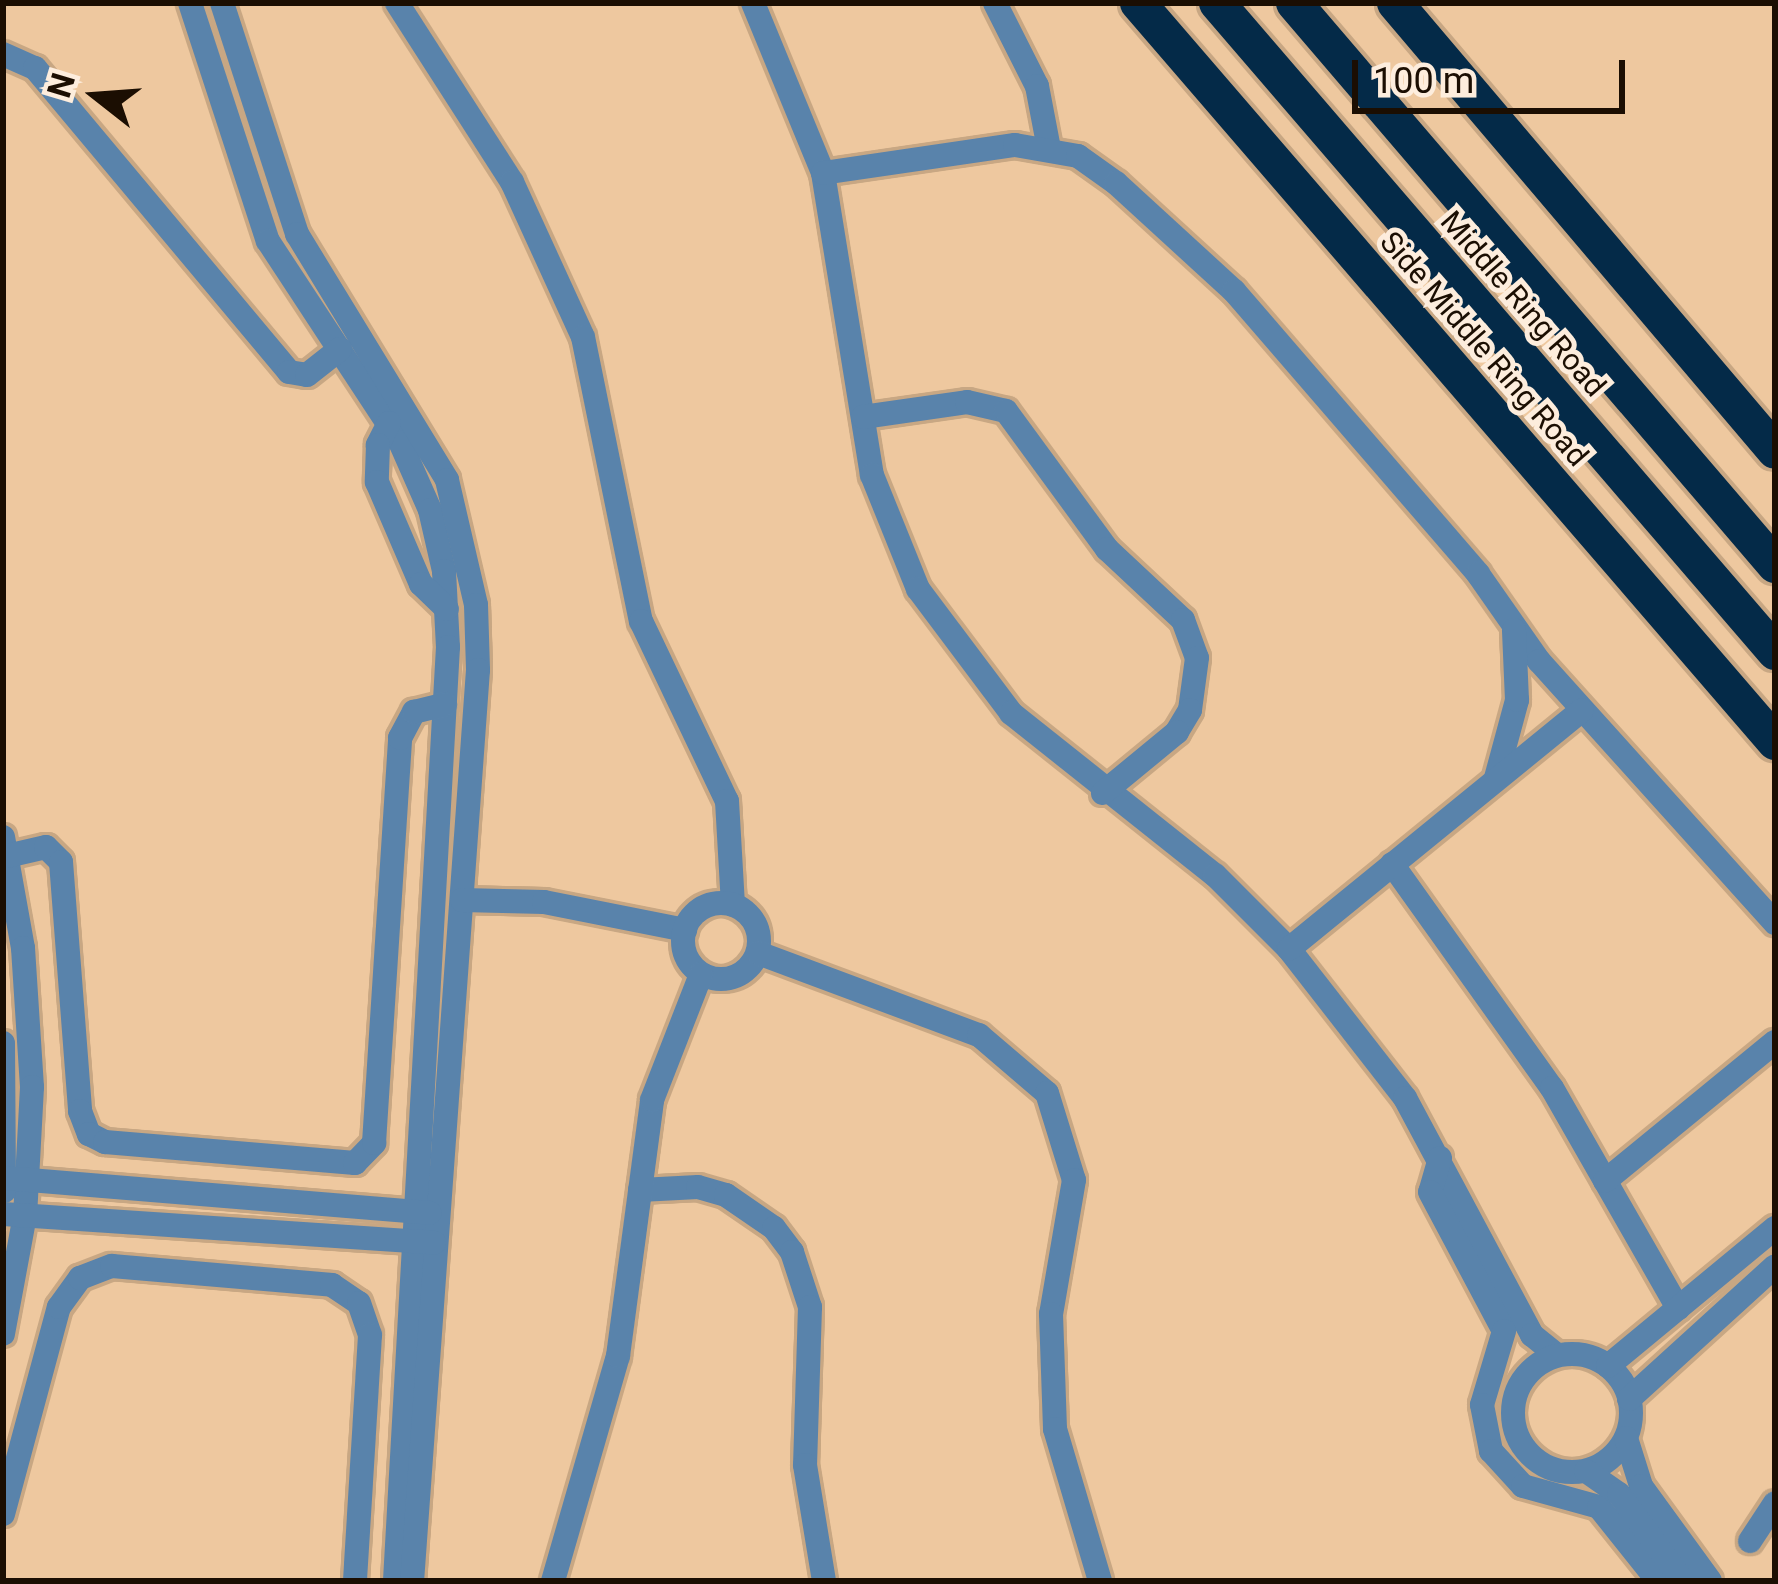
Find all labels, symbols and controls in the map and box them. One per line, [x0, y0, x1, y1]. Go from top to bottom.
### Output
north arrow [36, 36, 156, 156]
scale bar [1358, 36, 1631, 110]
text: 100 m [1373, 60, 1474, 102]
text: N [39, 68, 83, 102]
street label: Middle Ring Road [1433, 204, 1613, 404]
street label: Side Middle Ring Road [1372, 224, 1596, 474]

